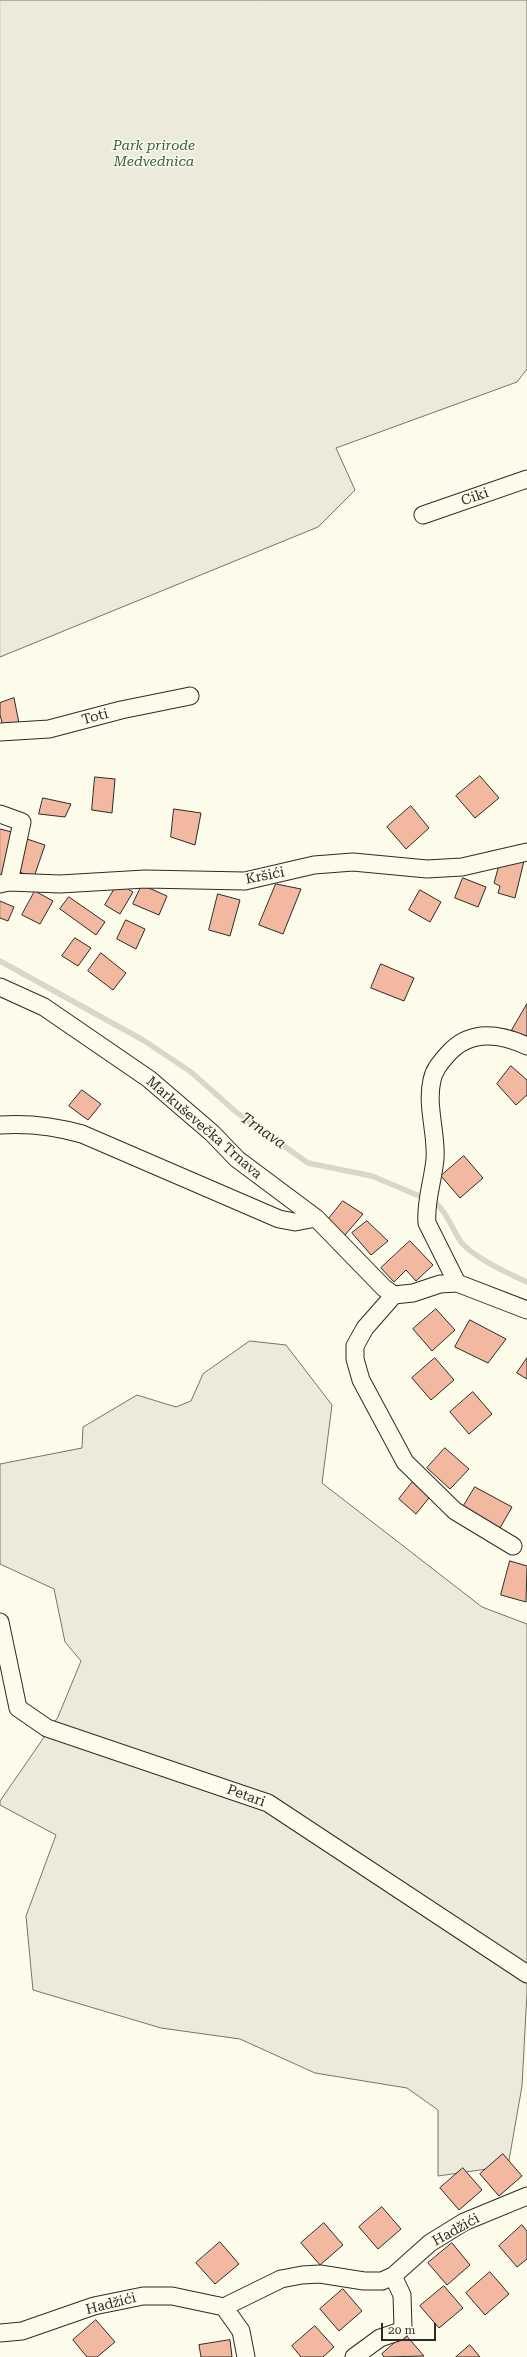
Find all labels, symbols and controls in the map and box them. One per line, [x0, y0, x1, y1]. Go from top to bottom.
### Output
park label: Park prirode Medvednica [113, 138, 195, 170]
street label: Ciki [459, 485, 491, 509]
street label: Toti [80, 705, 110, 729]
street label: Kršići [244, 864, 286, 888]
street label: Markuševečka Trnava [143, 1073, 265, 1183]
water label: Trnava [237, 1109, 289, 1153]
street label: Petari [225, 1781, 267, 1811]
street label: Hadžići [430, 2210, 482, 2250]
street label: Hadžići [84, 2290, 138, 2318]
scale bar [383, 2315, 438, 2341]
text: 20 m [388, 2323, 415, 2337]

